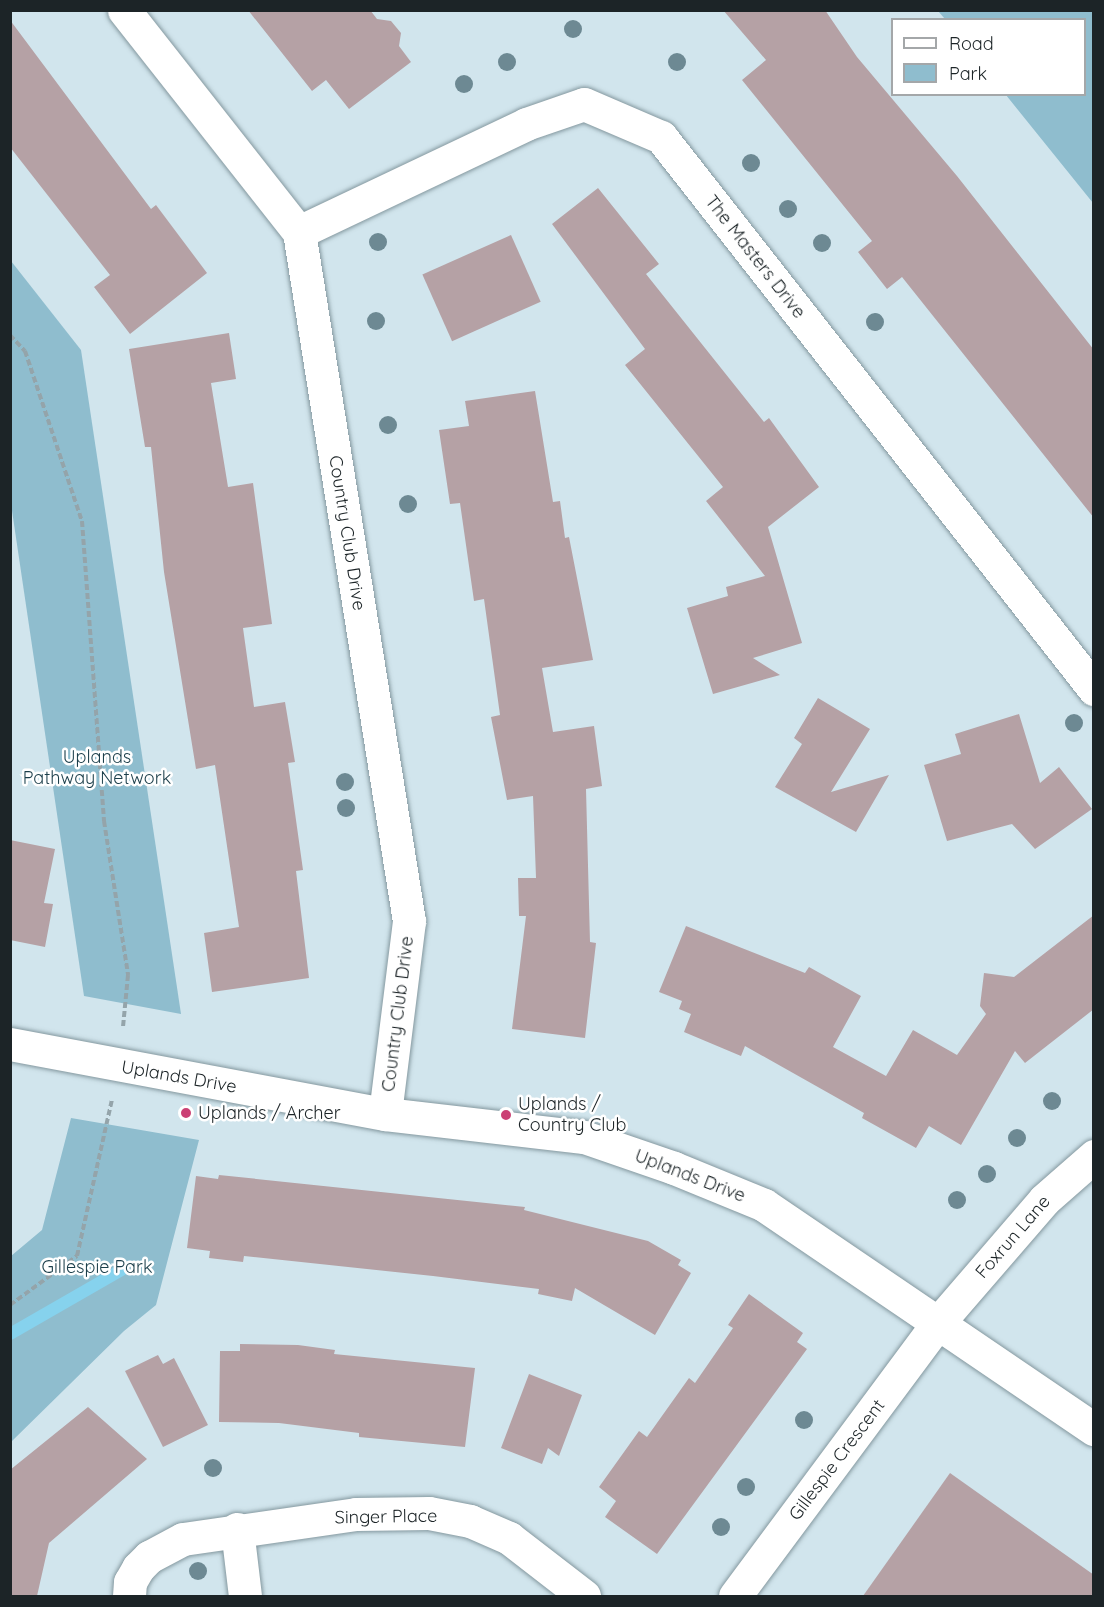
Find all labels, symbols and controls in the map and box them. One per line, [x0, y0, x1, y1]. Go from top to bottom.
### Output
legend [891, 18, 1086, 96]
text: Road [949, 32, 994, 55]
text: Park [949, 62, 987, 85]
street label: The Masters Drive [700, 191, 810, 323]
street label: Country Club Drive [324, 454, 370, 612]
park label: Uplands Pathway Network [23, 747, 171, 789]
street label: Country Club Drive [378, 935, 418, 1093]
street label: Uplands Drive [120, 1056, 238, 1098]
place label: Uplands / Country Club [518, 1094, 626, 1136]
place label: Uplands / Archer [198, 1102, 341, 1124]
marker: Uplands / Archer [179, 1106, 193, 1120]
marker: Uplands / Country Club [499, 1108, 513, 1122]
street label: Uplands Drive [632, 1145, 748, 1207]
street label: Foxrun Lane [971, 1191, 1055, 1283]
park label: Gillespie Park [41, 1256, 153, 1278]
street label: Gillespie Crescent [784, 1395, 890, 1525]
street label: Singer Place [335, 1505, 437, 1529]

